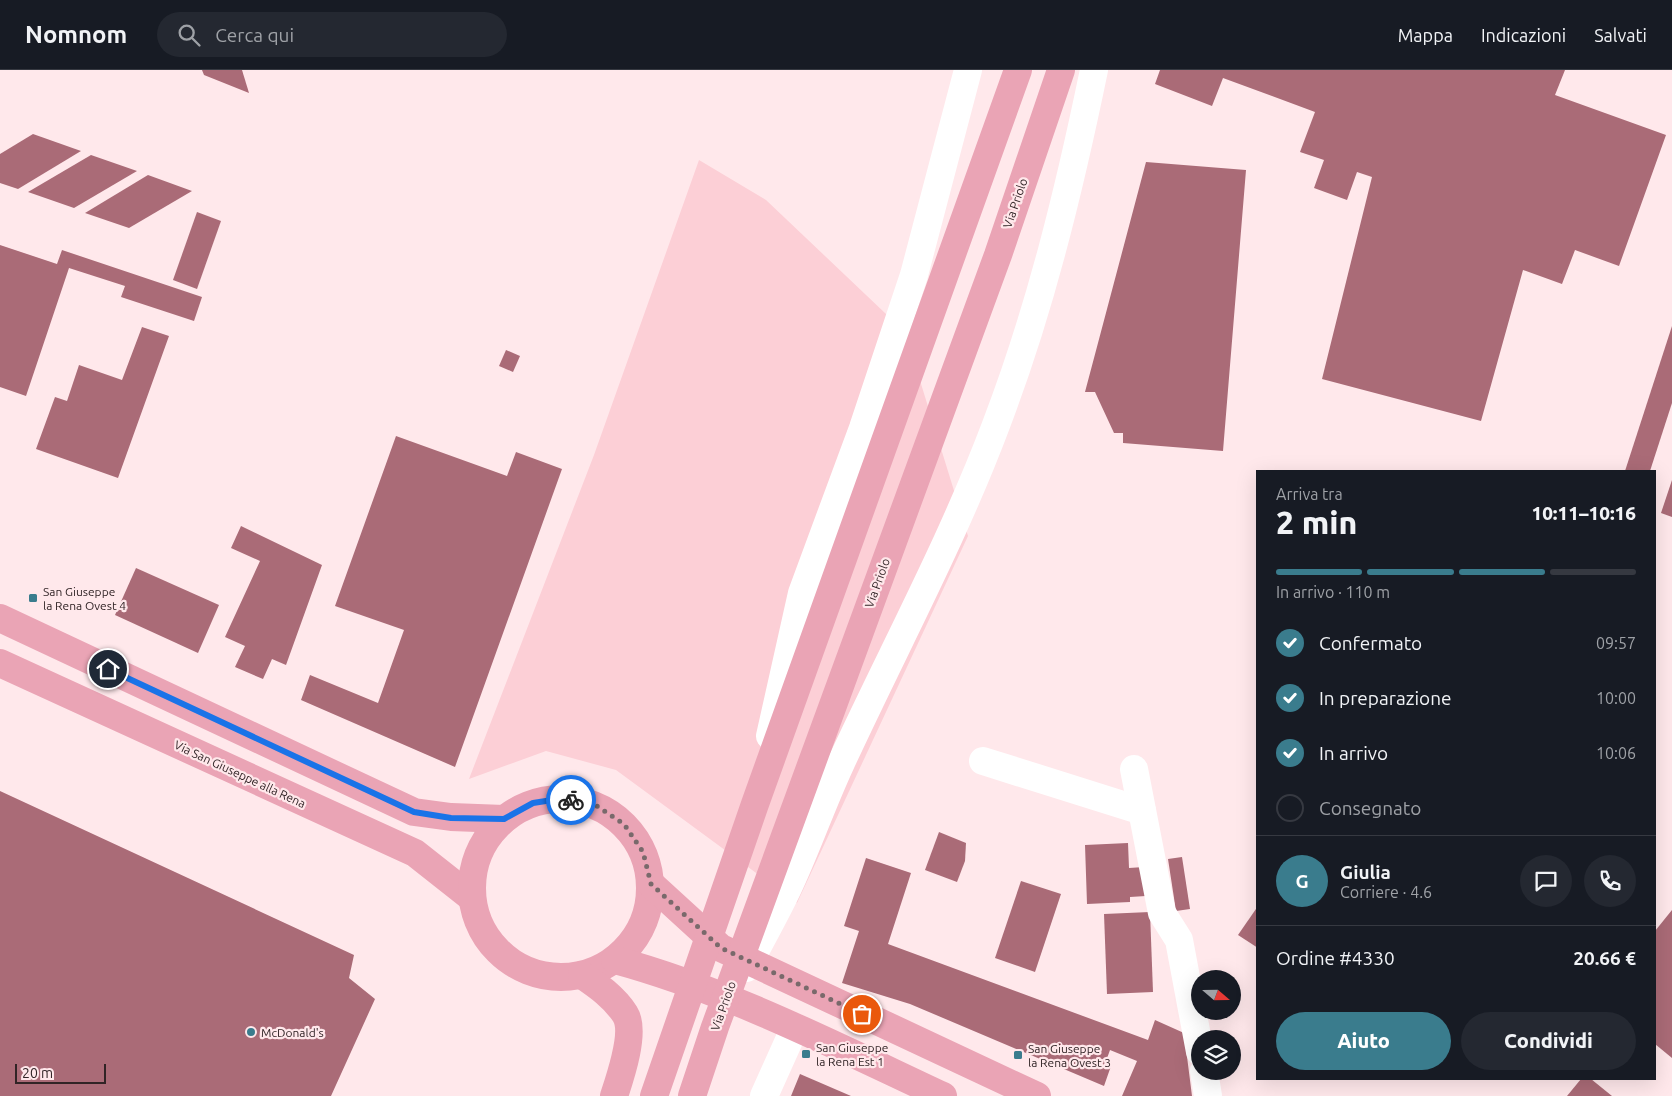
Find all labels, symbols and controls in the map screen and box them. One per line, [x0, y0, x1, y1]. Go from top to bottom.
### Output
search box [157, 12, 507, 57]
text: Nomnom [25, 21, 127, 48]
icon: search [175, 21, 203, 49]
text: Cerca qui [215, 24, 294, 46]
text: Mappa [1398, 25, 1453, 45]
text: Indicazioni [1481, 25, 1566, 45]
text: Salvati [1594, 25, 1647, 45]
street label: Via Priolo [1000, 176, 1030, 230]
text: Arriva tra [1276, 485, 1343, 503]
text: 10:11–10:16 [1531, 502, 1636, 524]
text: 2 min [1276, 504, 1357, 540]
street label: Via Priolo [862, 556, 892, 610]
text: In arrivo · 110 m [1276, 583, 1390, 601]
place label: San Giuseppe la Rena Ovest 4 [43, 585, 126, 612]
marker: San Giuseppe la Rena Ovest 4 [27, 592, 39, 604]
icon: check [1276, 629, 1304, 657]
text: Confermato [1319, 632, 1422, 654]
text: 09:57 [1596, 634, 1636, 652]
pin [87, 648, 129, 690]
icon: home [94, 655, 122, 683]
icon: check [1276, 684, 1304, 712]
text: In preparazione [1319, 687, 1452, 709]
text: 10:00 [1596, 689, 1636, 707]
street label: Via San Giuseppe alla Rena [172, 738, 308, 810]
icon: check [1276, 739, 1304, 767]
text: In arrivo [1319, 742, 1388, 764]
text: 10:06 [1596, 744, 1636, 762]
courier [546, 775, 596, 825]
icon: bike [557, 786, 585, 814]
text: Consegnato [1319, 797, 1421, 819]
button: chat [1520, 855, 1572, 907]
button: phone [1584, 855, 1636, 907]
text: Giulia [1340, 861, 1391, 883]
text: G [1295, 870, 1309, 892]
text: Corriere · 4.6 [1340, 883, 1432, 901]
text: Ordine #4330 [1276, 947, 1395, 969]
text: 20.66 € [1573, 947, 1636, 969]
north arrow [1191, 970, 1241, 1020]
map controls [1191, 970, 1241, 1080]
street label: Via Priolo [708, 979, 738, 1033]
pin [841, 993, 883, 1035]
icon: bag [848, 1000, 876, 1028]
button: Aiuto [1276, 1012, 1451, 1070]
button: Condividi [1461, 1012, 1636, 1070]
marker: McDonald's [245, 1026, 257, 1038]
place label: McDonald's [261, 1026, 324, 1039]
button: layers [1191, 1030, 1241, 1080]
place label: San Giuseppe la Rena Est 1 [816, 1041, 888, 1068]
place label: San Giuseppe la Rena Ovest 3 [1028, 1042, 1111, 1069]
marker: San Giuseppe la Rena Est 1 [800, 1048, 812, 1060]
marker: San Giuseppe la Rena Ovest 3 [1012, 1049, 1024, 1061]
scale bar [15, 1061, 106, 1084]
text: 20 m [22, 1065, 53, 1081]

